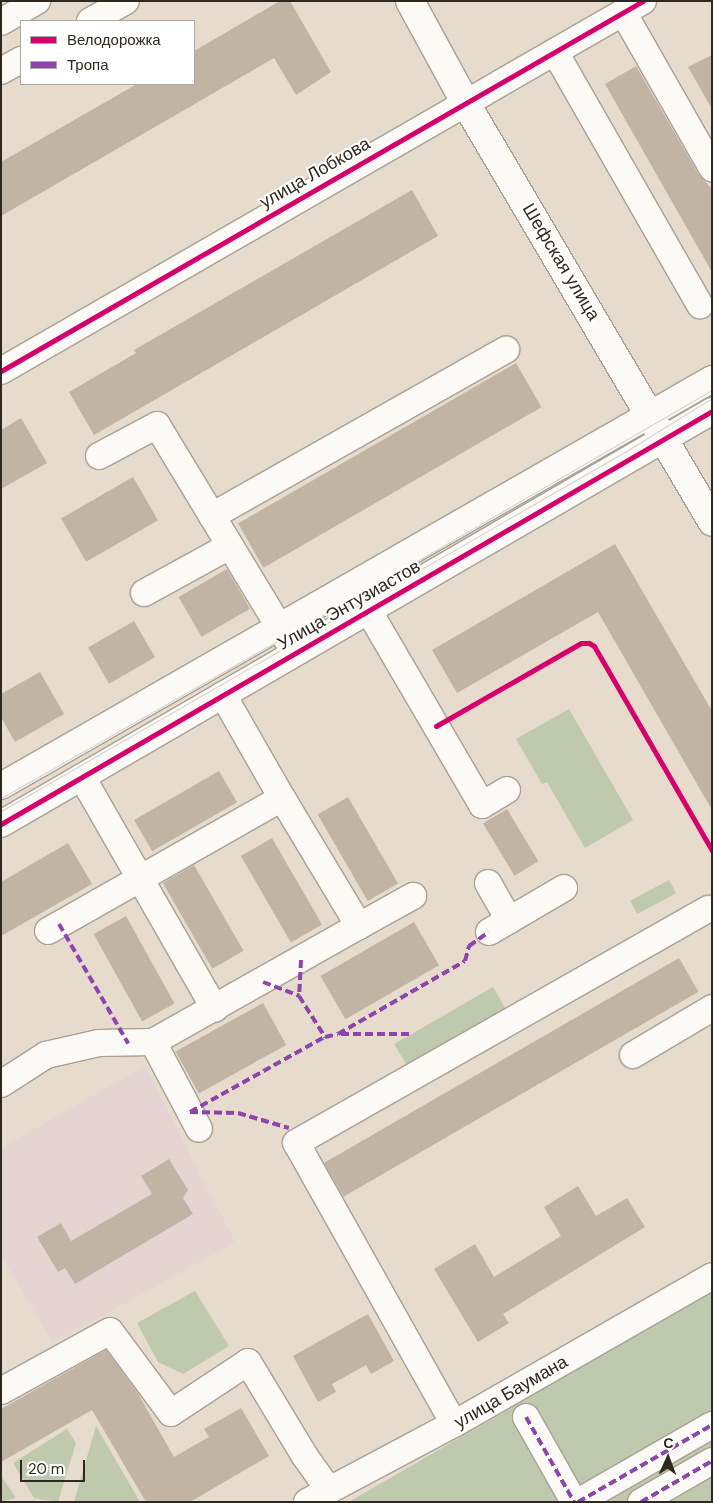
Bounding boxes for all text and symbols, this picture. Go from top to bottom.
legend [20,20,195,85]
text: Велодорожка [67,30,161,50]
text: Тропа [67,55,108,75]
street label: улица Лобкова [256,133,374,213]
street label: Шефская улица [518,200,604,324]
street label: Улица Энтузиастов [274,555,424,655]
street label: улица Баумана [451,1351,571,1433]
north arrow [643,1433,693,1483]
text: С [663,1434,674,1452]
scale bar [22,1450,88,1482]
text: 20 m [28,1459,64,1479]

